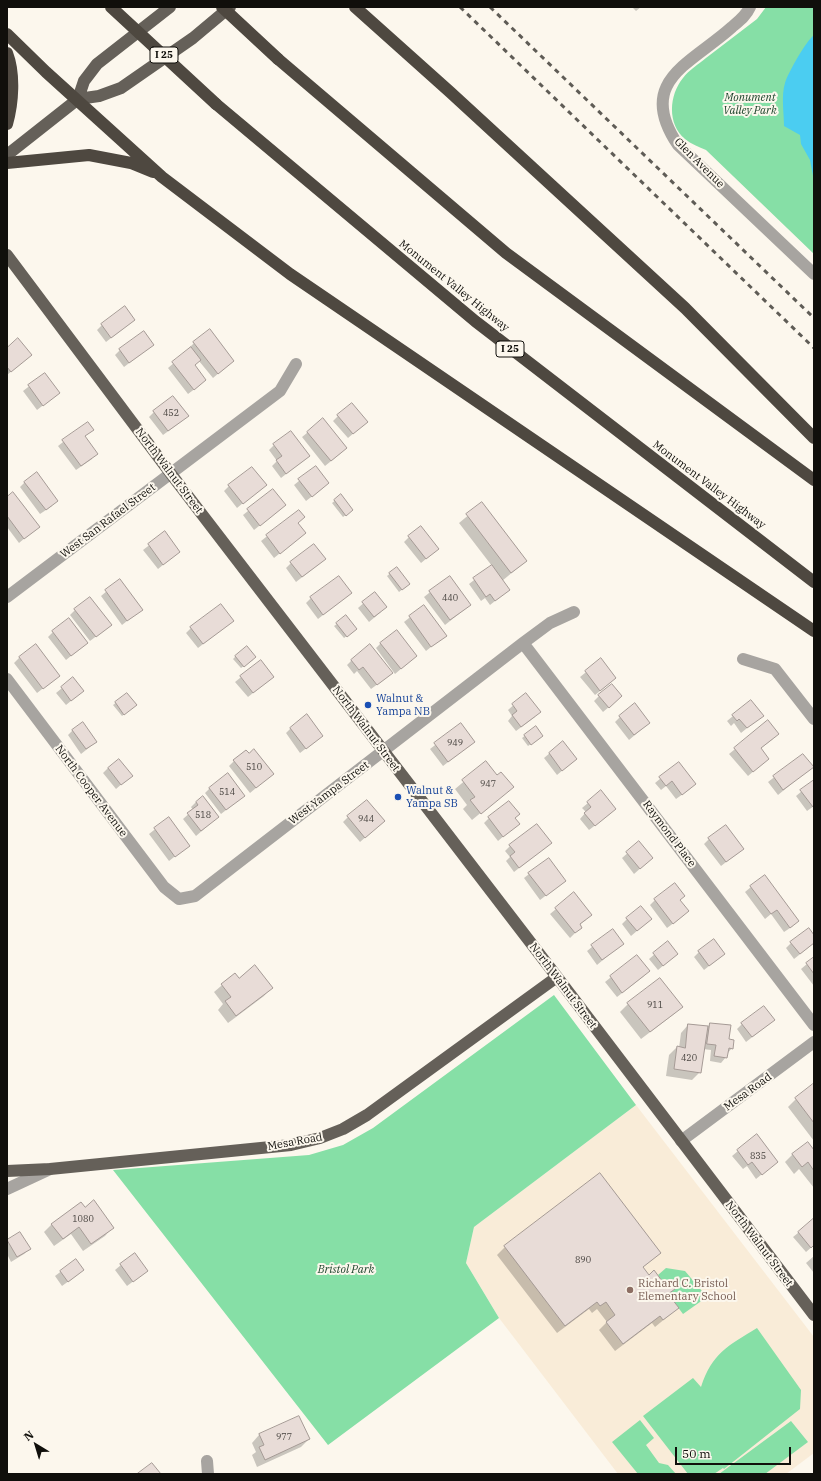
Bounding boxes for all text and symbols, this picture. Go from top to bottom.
road number: I 25 [150,47,178,63]
park label: Monument Valley Park [723,91,777,117]
street label: Glen Avenue [671,135,727,191]
street label: Monument Valley Highway [396,237,512,335]
road number: I 25 [496,341,524,357]
house number: 452 [163,408,179,418]
street label: North Walnut Street [133,426,205,516]
street label: Monument Valley Highway [650,438,768,532]
street label: West San Rafael Street [58,481,158,561]
house number: 440 [442,593,458,603]
street label: North Walnut Street [330,684,402,774]
place label: Walnut & Yampa NB [376,692,430,718]
marker: Walnut & Yampa NB [363,700,373,710]
house number: 949 [447,738,463,748]
street label: North Cooper Avenue [52,743,130,839]
street label: West Yampa Street [286,759,372,827]
house number: 510 [246,762,262,772]
house number: 947 [480,779,496,789]
place label: Walnut & Yampa SB [406,784,458,810]
house number: 514 [219,787,235,797]
marker: Walnut & Yampa SB [393,792,403,802]
street label: Raymond Place [640,798,698,870]
house number: 518 [195,810,211,820]
house number: 944 [358,814,374,824]
street label: North Walnut Street [527,941,599,1031]
house number: 911 [647,1000,663,1010]
house number: 420 [681,1053,697,1063]
street label: Mesa Road [722,1070,774,1114]
street label: Mesa Road [266,1131,324,1153]
house number: 835 [750,1151,766,1161]
street label: North Walnut Street [723,1199,795,1289]
house number: 1080 [72,1214,94,1224]
house number: 890 [575,1255,591,1265]
park label: Bristol Park [318,1263,374,1277]
place label: Richard C. Bristol Elementary School [638,1277,736,1303]
marker: Richard C. Bristol Elementary School [625,1285,635,1295]
north arrow [16,1425,56,1465]
text: N [21,1427,36,1444]
house number: 977 [276,1432,292,1442]
scale bar [677,1439,793,1465]
text: 50 m [682,1446,711,1461]

